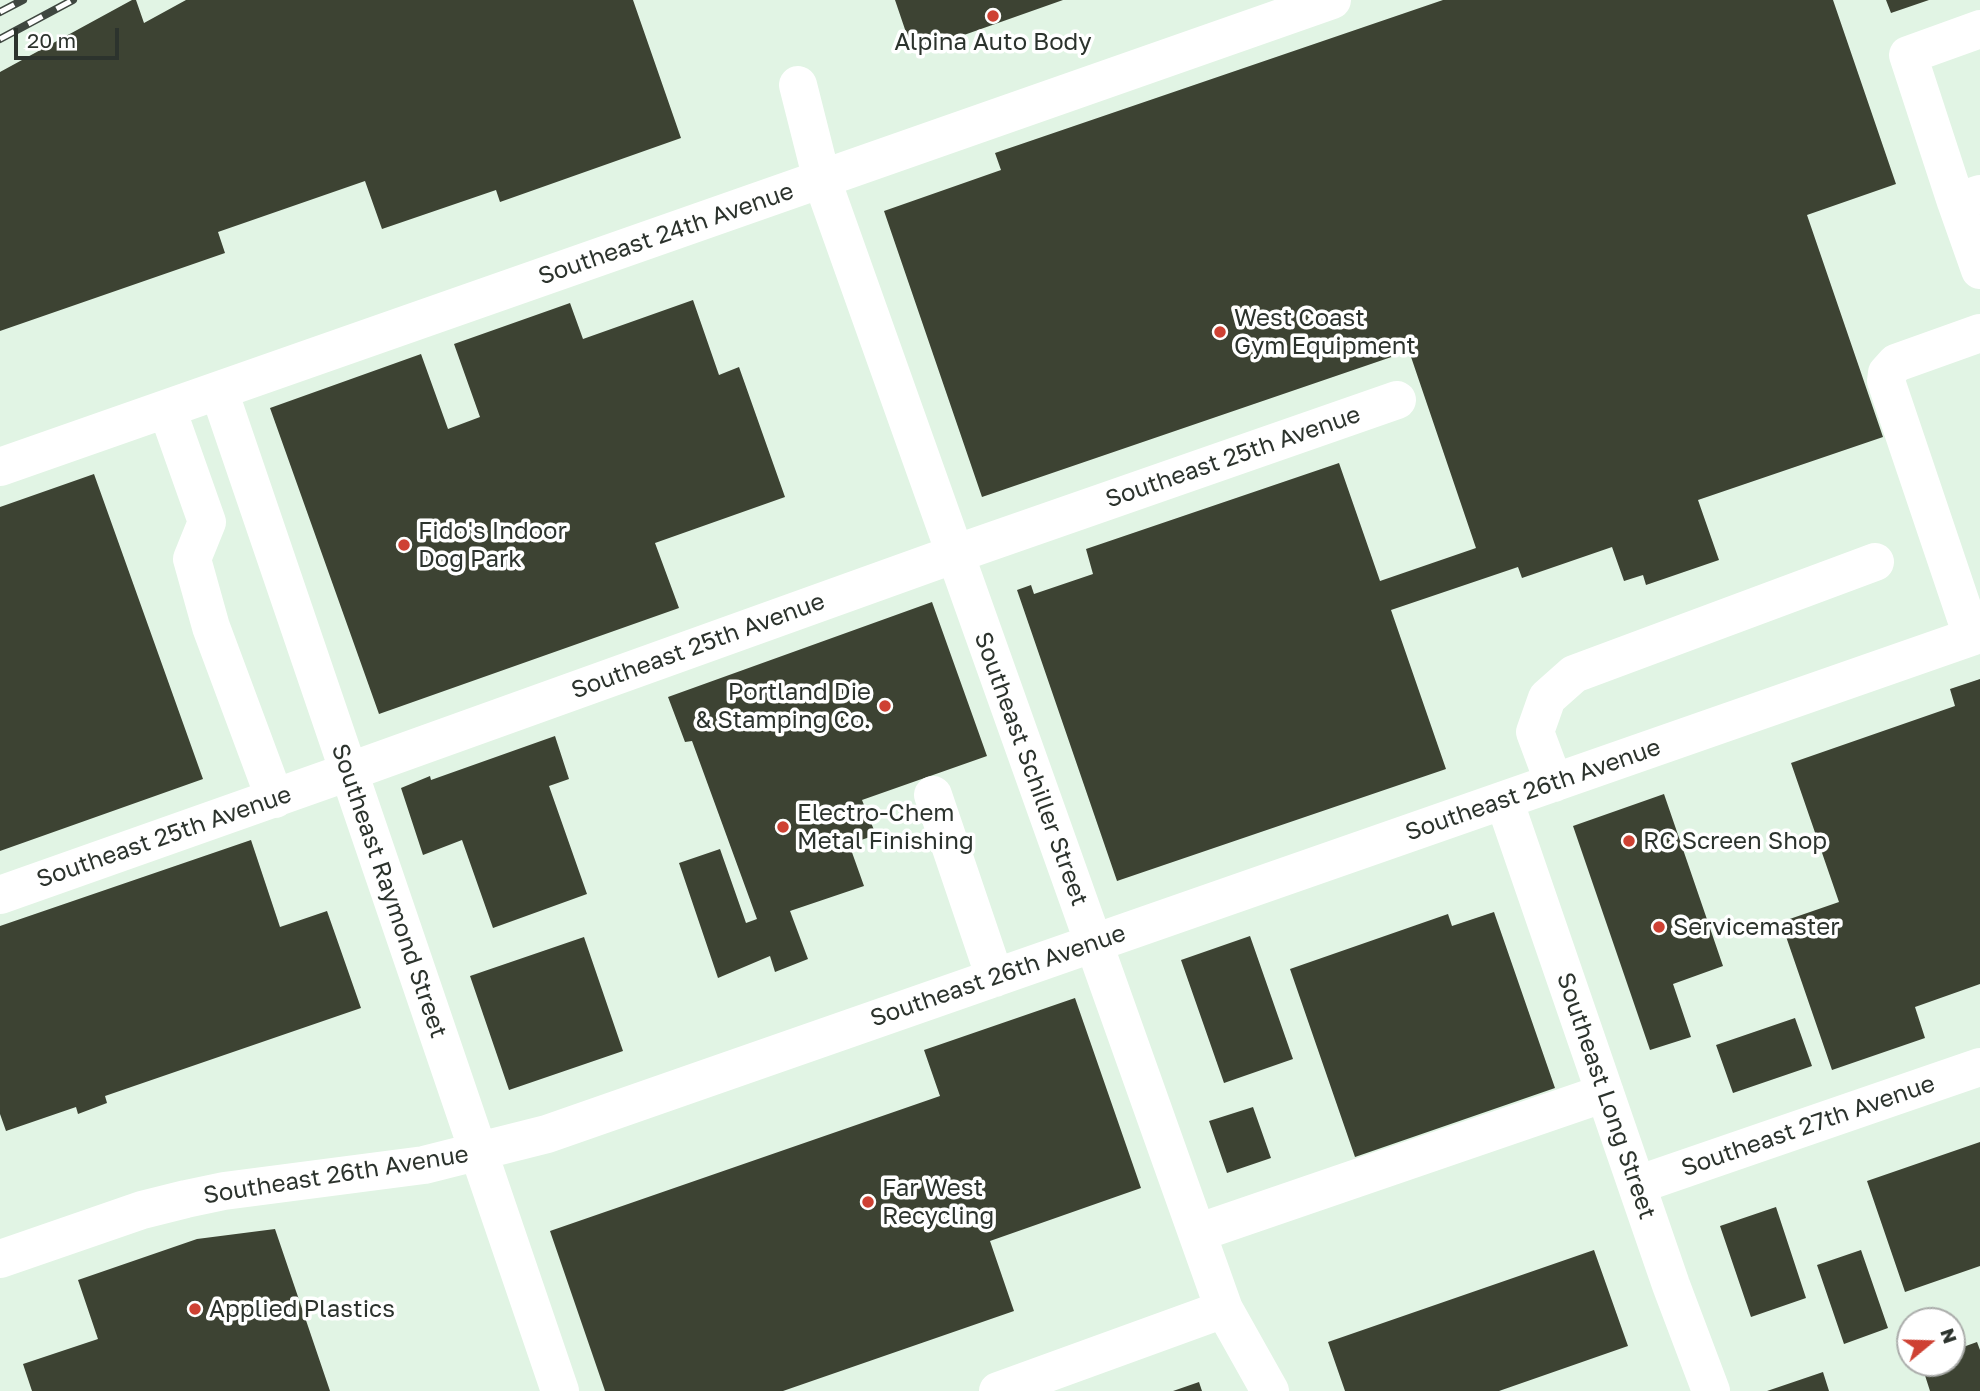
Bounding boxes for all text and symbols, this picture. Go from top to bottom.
marker: Alpina Auto Body [985,8,1001,24]
scale bar [18,14,122,58]
text: 20 m [27,27,76,53]
place label: Alpina Auto Body [894,28,1092,56]
street label: Southeast 24th Avenue [535,177,797,291]
place label: West Coast Gym Equipment [1234,304,1416,360]
marker: West Coast Gym Equipment [1212,324,1228,340]
street label: Southeast 25th Avenue [1102,400,1364,514]
place label: Fido's Indoor Dog Park [418,517,567,573]
marker: Fido's Indoor Dog Park [396,537,412,553]
street label: Southeast 25th Avenue [567,587,829,705]
street label: Southeast Schiller Street [968,628,1094,910]
place label: Portland Die & Stamping Co. [695,678,871,734]
marker: Portland Die & Stamping Co. [877,698,893,714]
street label: Southeast 26th Avenue [1402,733,1664,847]
street label: Southeast Raymond Street [325,740,453,1042]
street label: Southeast 25th Avenue [33,780,295,894]
place label: Electro-Chem Metal Finishing [797,799,974,855]
marker: Electro-Chem Metal Finishing [775,819,791,835]
place label: RC Screen Shop [1643,827,1827,855]
marker: RC Screen Shop [1621,833,1637,849]
place label: Servicemaster [1673,913,1840,941]
street label: Southeast 26th Avenue [867,919,1129,1033]
marker: Servicemaster [1651,919,1667,935]
street label: Southeast Long Street [1550,969,1662,1223]
street label: Southeast 27th Avenue [1677,1069,1939,1183]
street label: Southeast 26th Avenue [201,1140,471,1210]
place label: Far West Recycling [882,1174,994,1230]
marker: Far West Recycling [860,1194,876,1210]
place label: Applied Plastics [209,1295,395,1323]
marker: Applied Plastics [187,1301,203,1317]
north arrow [1896,1307,1966,1377]
text: N [1936,1325,1963,1346]

